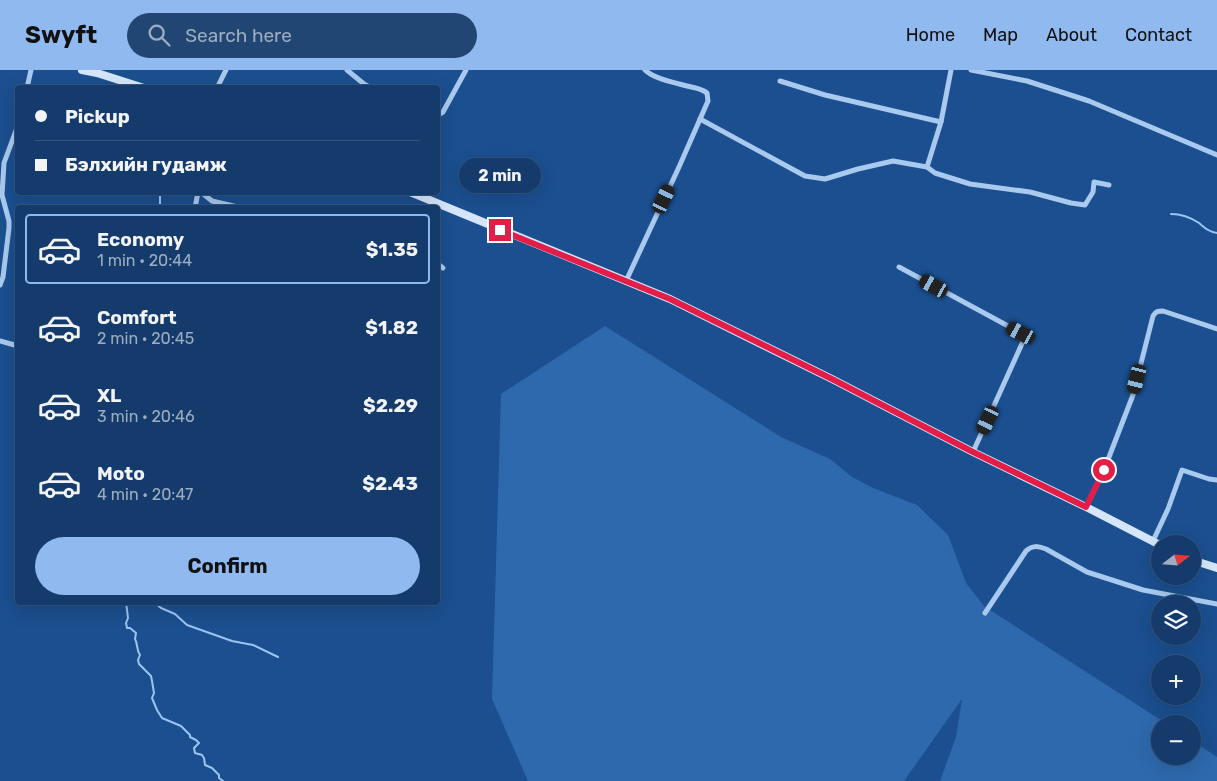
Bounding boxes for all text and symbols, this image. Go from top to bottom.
search box [127,13,477,58]
text: Swyft [25,21,97,49]
icon: search [145,21,173,49]
text: Search here [185,24,292,47]
text: Home [906,24,955,46]
text: Map [983,24,1018,46]
text: About [1046,24,1097,46]
text: Contact [1125,24,1192,46]
text: Pickup [65,105,130,128]
text: Бэлхийн гудамж [65,153,227,176]
callout: 2 min [459,158,541,192]
text: 2 min [478,166,522,185]
car [650,182,677,216]
route end [489,219,511,241]
icon: car [37,227,82,272]
text: Economy [97,228,184,251]
text: $1.35 [366,238,418,261]
text: 1 min · 20:44 [97,251,192,270]
car [917,272,950,300]
icon: car [37,305,82,350]
text: Comfort [97,306,177,329]
text: $1.82 [365,316,418,339]
car [1004,319,1037,347]
text: 2 min · 20:45 [97,329,194,348]
car [1126,363,1147,395]
icon: car [37,383,82,428]
text: XL [97,384,121,407]
text: $2.29 [363,394,418,417]
car [974,403,1001,437]
text: 3 min · 20:46 [97,407,195,426]
route start [1093,459,1115,481]
icon: car [37,461,82,506]
text: Moto [97,462,145,485]
text: $2.43 [362,472,418,495]
text: 4 min · 20:47 [97,485,193,504]
north arrow [1151,535,1201,585]
map controls [1151,535,1201,765]
button: Confirm [35,537,420,595]
button: layers [1151,595,1201,645]
button: + [1151,655,1201,705]
button: − [1151,715,1201,765]

